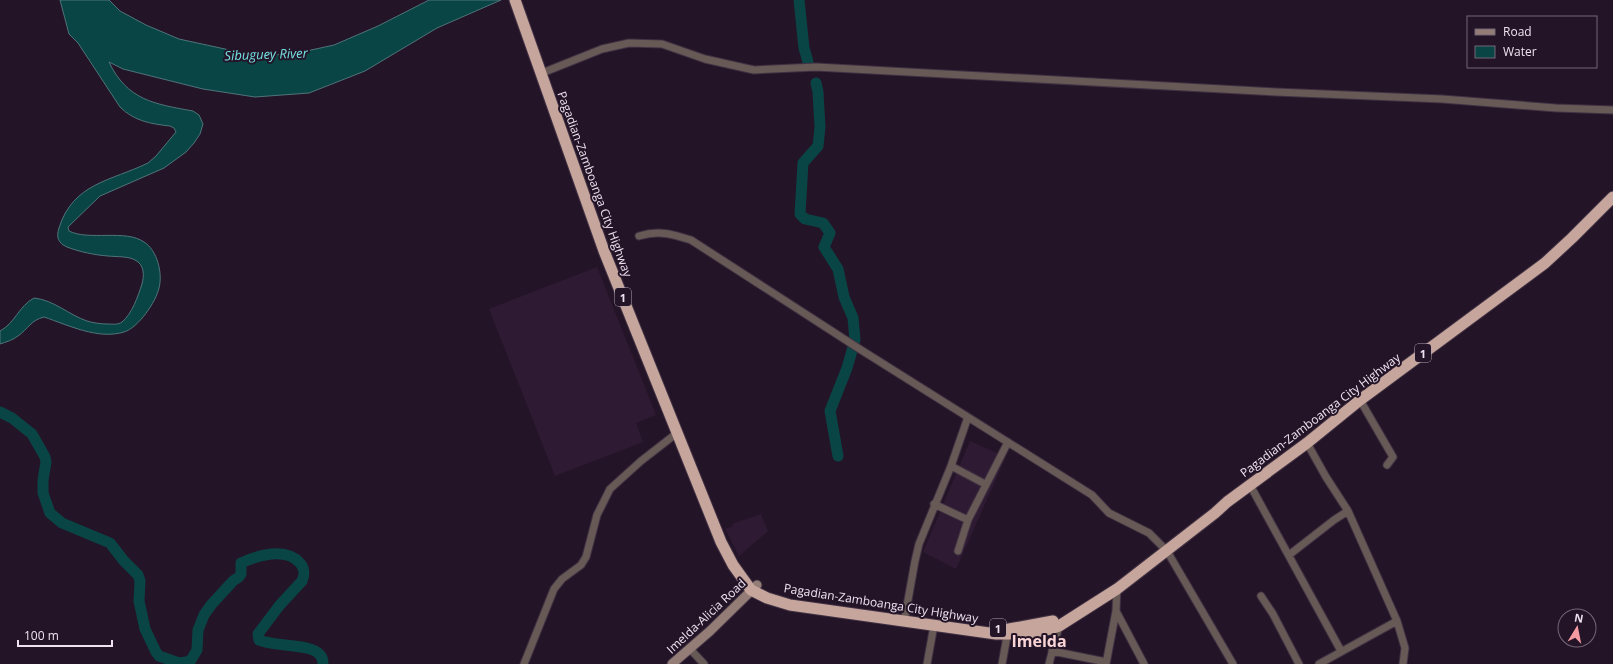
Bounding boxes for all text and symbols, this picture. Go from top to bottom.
legend [1467,16,1597,68]
text: Road [1503,23,1532,40]
text: Water [1503,43,1537,60]
water label: Sibuguey River [224,44,309,64]
street label: Pagadian-Zamboanga City Highway [553,89,637,280]
road number: 1 [615,288,631,306]
road number: 1 [1415,344,1431,362]
street label: Pagadian-Zamboanga City Highway [1236,348,1404,481]
street label: Imelda-Alicia Road [663,575,749,657]
street label: Pagadian-Zamboanga City Highway [783,579,980,627]
north arrow [1557,608,1597,648]
text: N [1573,609,1585,626]
road number: 1 [990,619,1006,637]
scale bar [18,622,112,648]
text: 100 m [24,627,59,644]
district label: Imelda [1011,630,1067,652]

